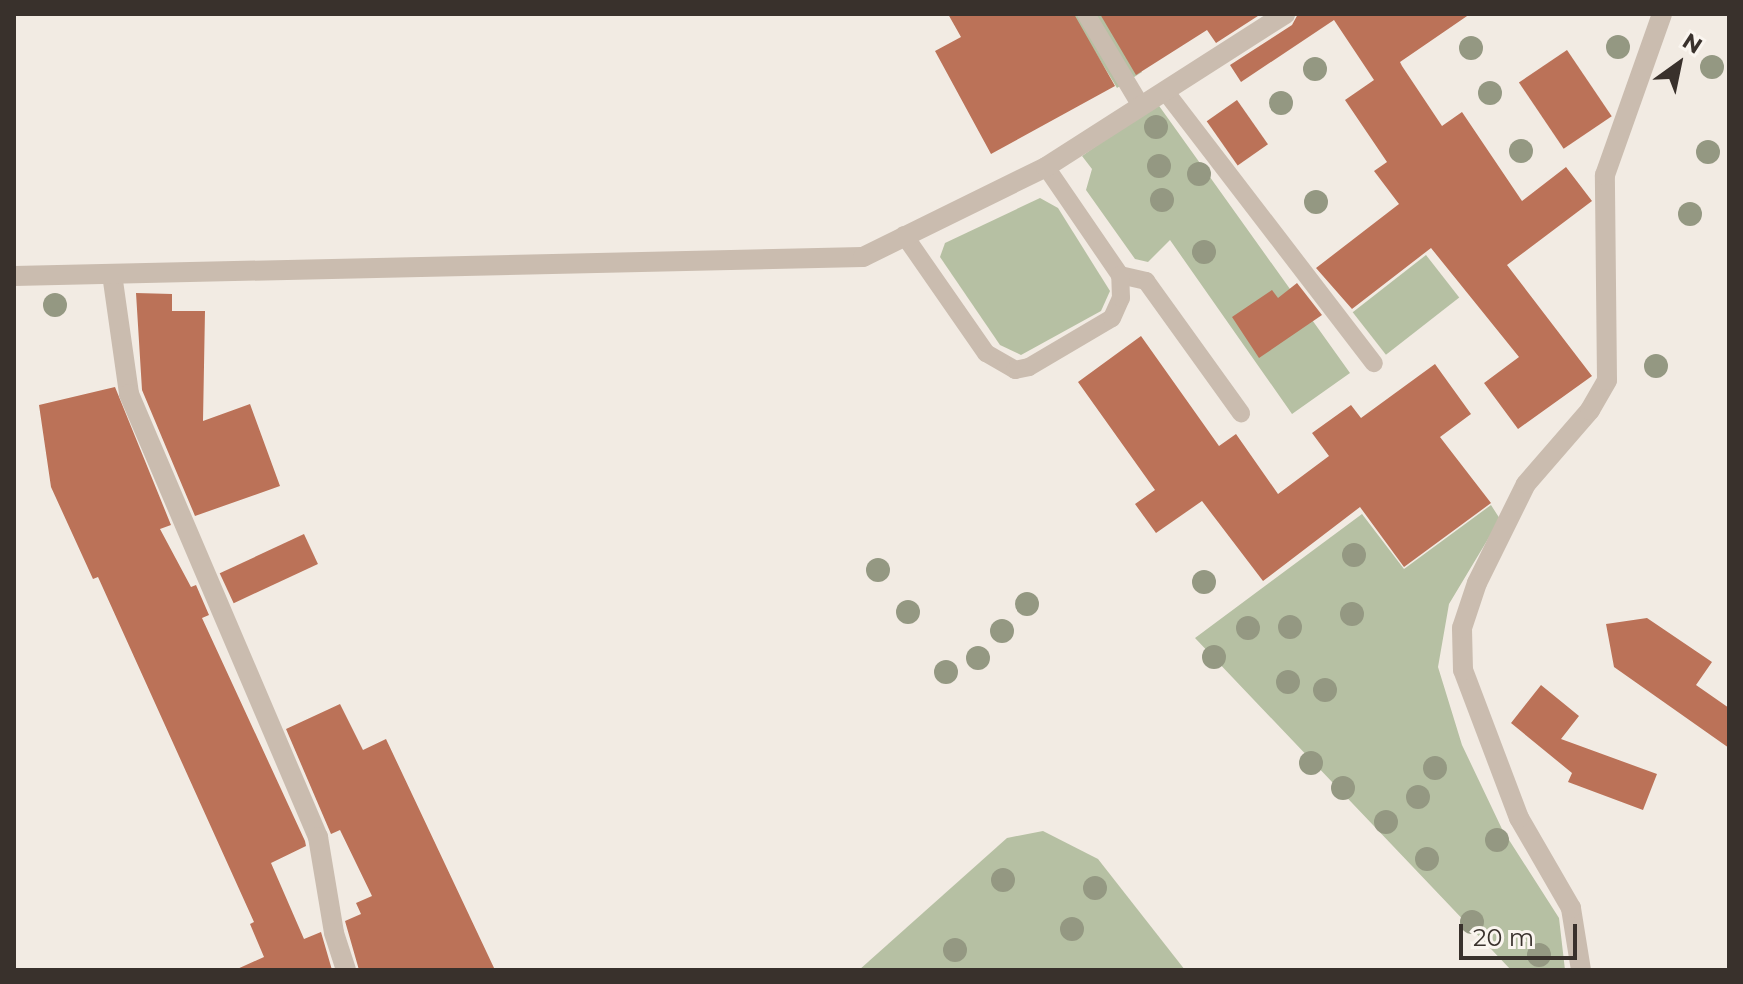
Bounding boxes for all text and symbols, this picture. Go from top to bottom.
north arrow [1639,24,1719,104]
text: N [1678,27,1707,60]
scale bar [1463,908,1581,958]
text: 20 m [1473,923,1534,952]

